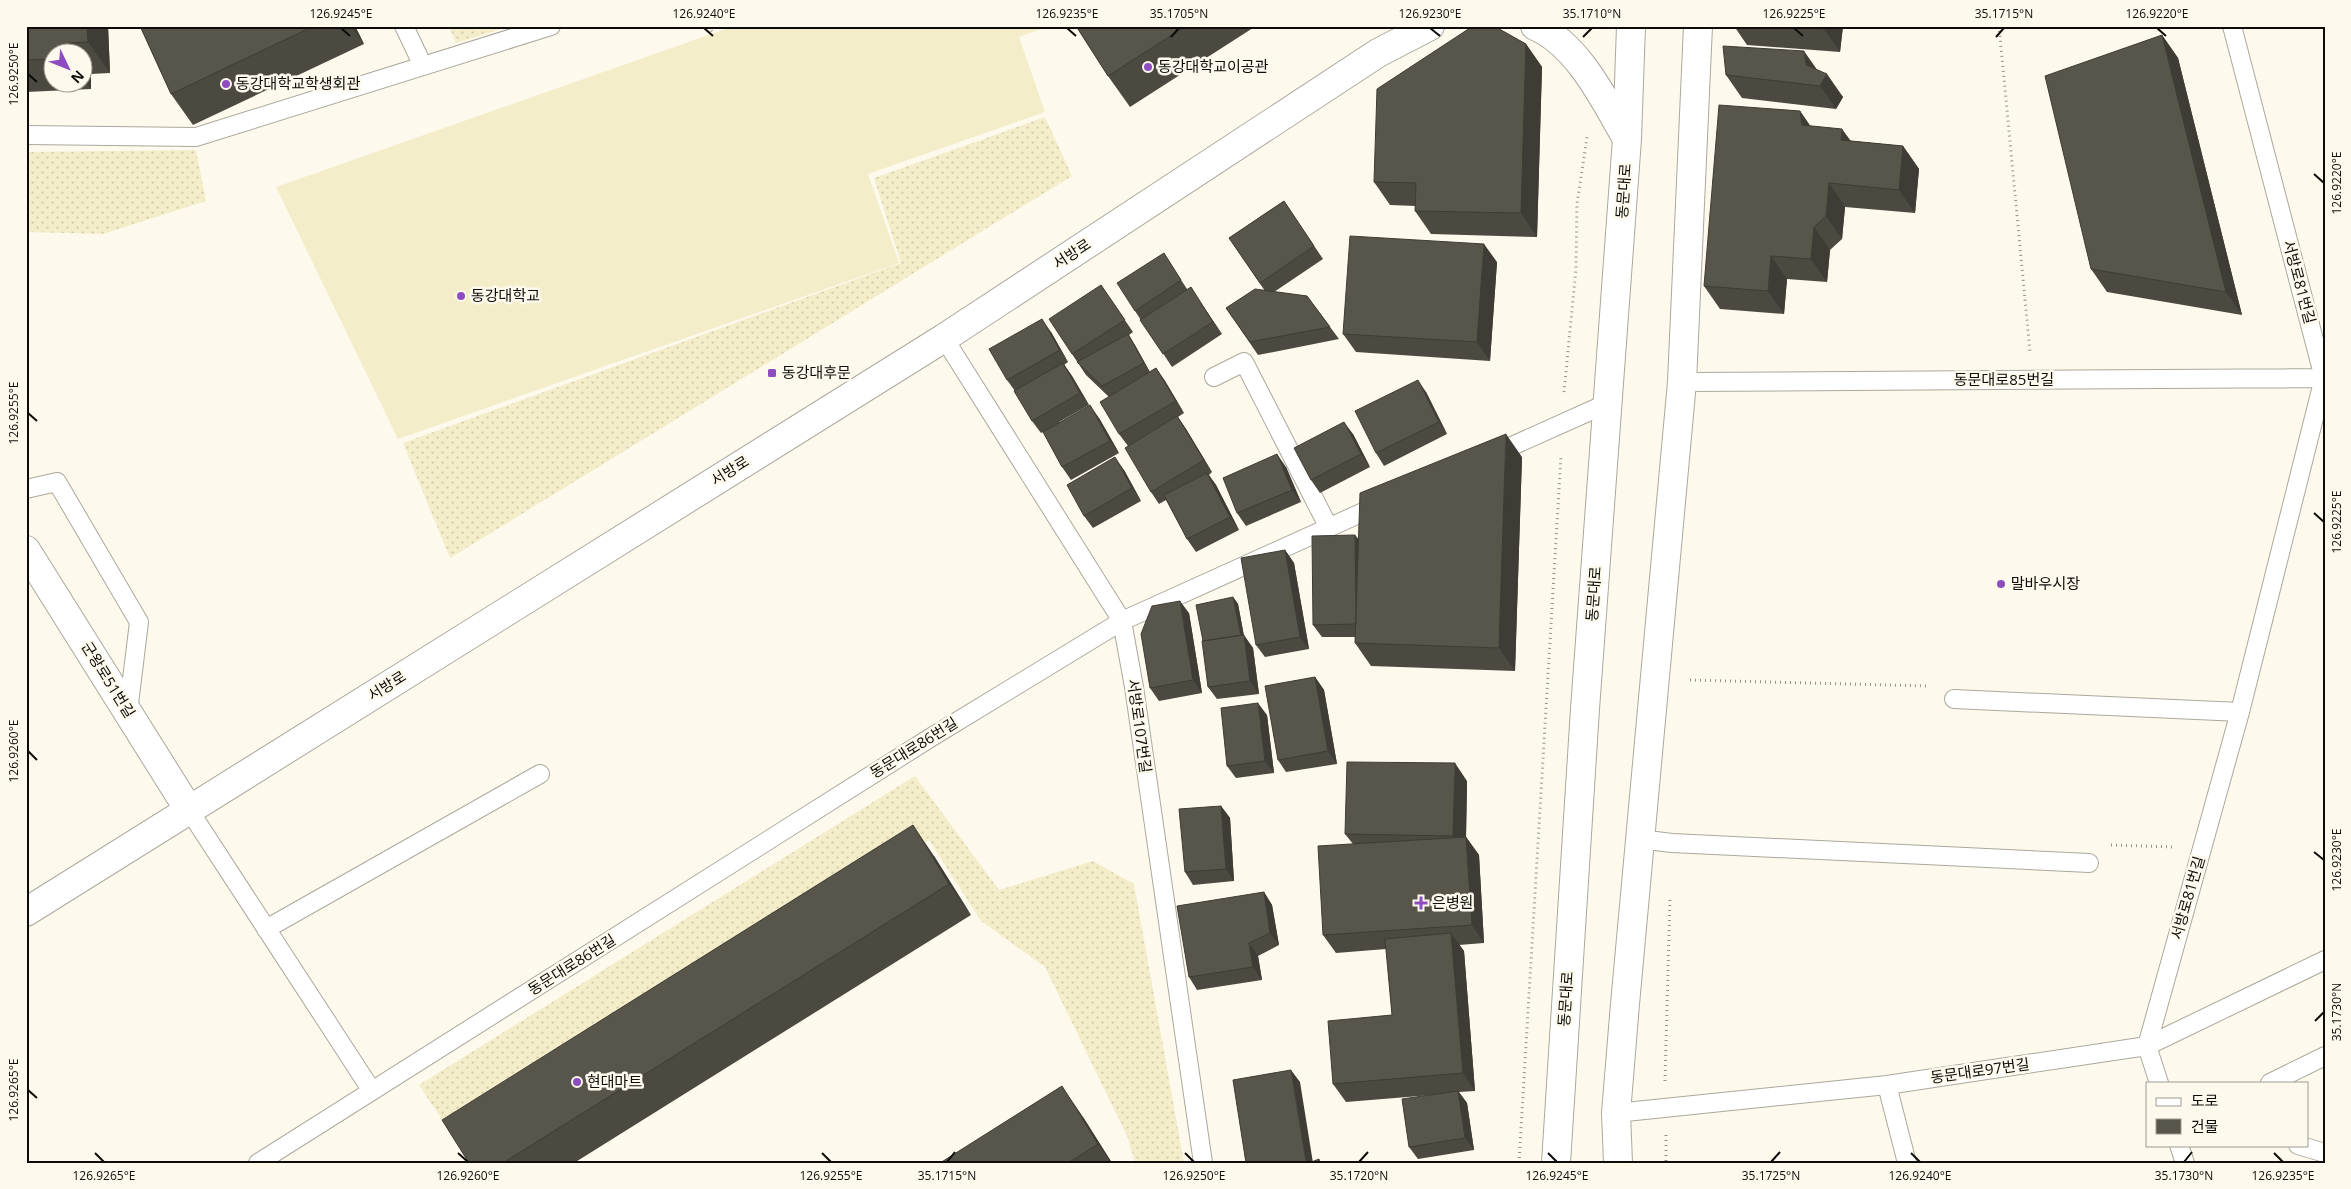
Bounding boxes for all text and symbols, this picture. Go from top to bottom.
text: 126.9245°E [310,5,373,22]
text: 126.9240°E [673,5,736,22]
text: 126.9235°E [1036,5,1099,22]
text: 35.1705°N [1150,5,1208,22]
text: 126.9230°E [1399,5,1462,22]
text: 35.1710°N [1563,5,1621,22]
text: 126.9225°E [1763,5,1826,22]
text: 35.1715°N [1975,5,2033,22]
text: 126.9220°E [2126,5,2189,22]
north arrow [42,42,92,92]
text: 126.9250°E [5,43,22,106]
place label: 동강대학교이공관 [1158,56,1269,76]
marker: 동강대학교이공관 [1142,61,1154,73]
text: N [67,67,89,88]
place label: 동강대학교학생회관 [236,73,360,93]
marker: 동강대학교학생회관 [220,78,232,90]
text: 126.9220°E [2328,152,2345,215]
street label: 동문대로 [1611,163,1635,219]
street label: 서방로 [1049,233,1094,273]
street label: 서방로81번길 [2279,238,2321,326]
place label: 동강대학교 [471,285,540,305]
marker: 동강대학교 [455,290,467,302]
place label: 동강대후문 [782,362,851,382]
marker: 동강대후문 [766,367,778,379]
street label: 동문대로85번길 [1954,369,2054,389]
text: 126.9255°E [5,382,22,445]
street label: 서방로 [707,451,752,490]
text: 126.9225°E [2328,491,2345,554]
street label: 동문대로 [1581,566,1605,622]
place label: 말바우시장 [2011,573,2080,593]
marker: 말바우시장 [1995,578,2007,590]
street label: 군왕로51번길 [78,638,140,721]
street label: 서방로 [364,666,409,705]
street label: 서방로107번길 [1123,678,1156,774]
street label: 동문대로86번길 [866,712,961,782]
text: 126.9260°E [5,720,22,783]
text: 126.9230°E [2328,829,2345,892]
street label: 서방로81번길 [2166,854,2209,942]
place label: 은병원 [1432,892,1473,912]
marker: 은병원 [1414,896,1428,910]
street label: 동문대로86번길 [524,929,619,999]
street label: 동문대로 [1553,971,1577,1027]
text: 35.1730°N [2328,983,2345,1041]
street label: 동문대로97번길 [1929,1053,2031,1087]
text: 126.9265°E [5,1059,22,1122]
place label: 현대마트 [587,1071,642,1091]
marker: 현대마트 [571,1076,583,1088]
legend [2146,1082,2308,1146]
text: 도로 [2191,1090,2219,1110]
text: 건물 [2191,1116,2219,1136]
text: 126.9265°E [73,1167,136,1184]
text: 126.9260°E [437,1167,500,1184]
text: 126.9255°E [800,1167,863,1184]
text: 35.1715°N [918,1167,976,1184]
text: 126.9250°E [1163,1167,1226,1184]
text: 35.1720°N [1330,1167,1388,1184]
text: 126.9245°E [1526,1167,1589,1184]
text: 35.1725°N [1742,1167,1800,1184]
text: 126.9240°E [1889,1167,1952,1184]
text: 35.1730°N [2155,1167,2213,1184]
text: 126.9235°E [2252,1167,2315,1184]

